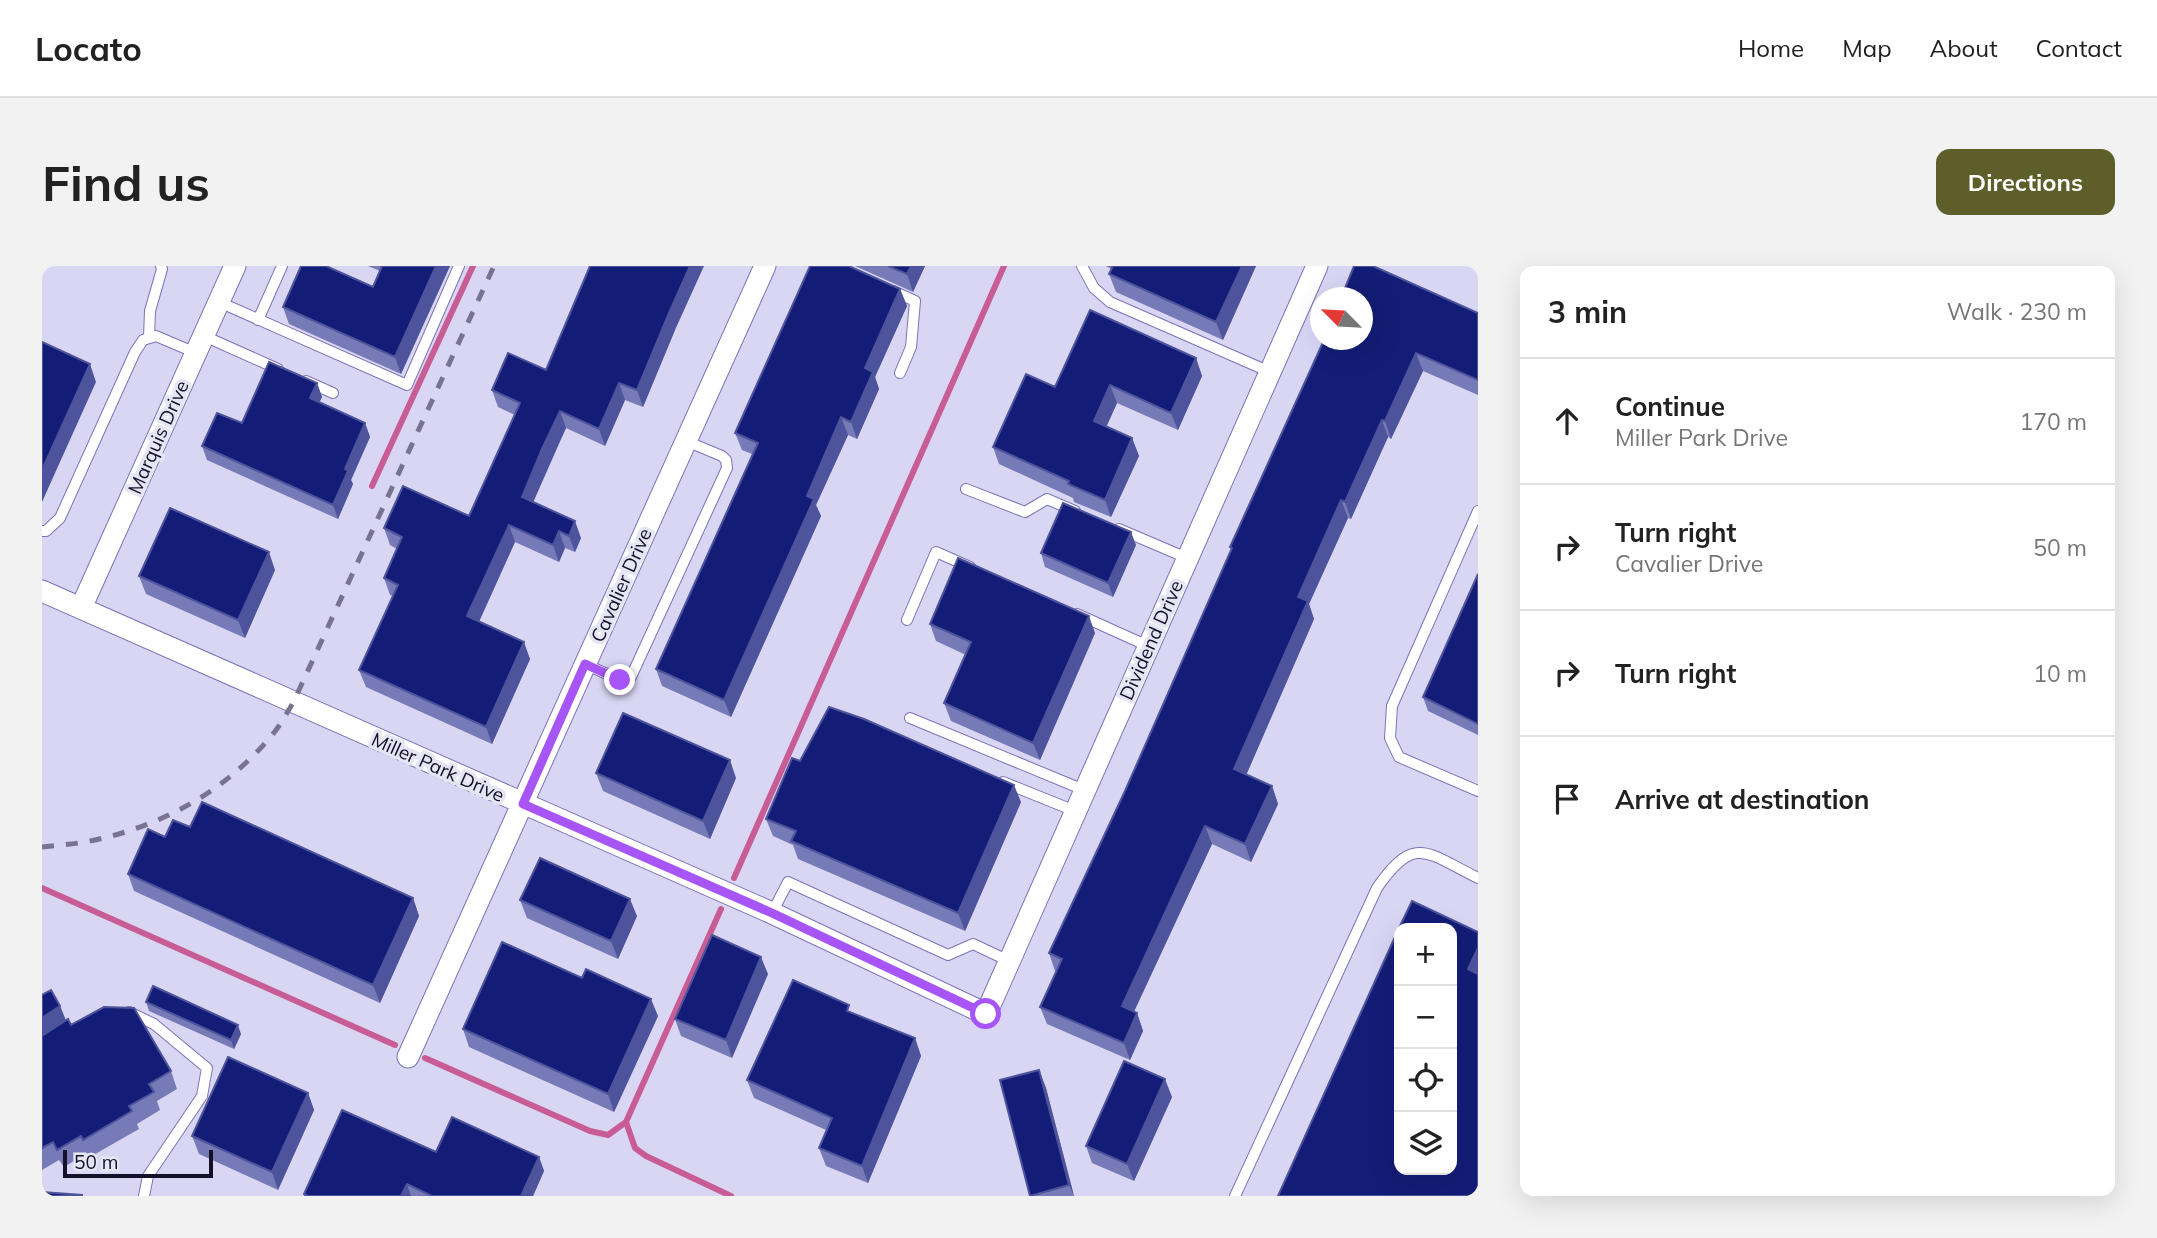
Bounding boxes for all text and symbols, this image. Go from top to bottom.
text: Locato [35,28,142,69]
text: Home [1738,33,1804,63]
text: Map [1842,33,1892,63]
text: About [1930,33,1998,63]
text: Contact [2036,33,2122,63]
button: Directions [1936,149,2115,215]
text: Find us [42,152,210,213]
north arrow [1310,287,1373,350]
text: 3 min [1548,293,1627,331]
text: Walk · 230 m [1947,297,2087,326]
street label: Marquis Drive [122,377,194,497]
text: Continue [1615,390,1725,423]
icon: ahead [1548,402,1586,440]
text: 170 m [2019,407,2087,436]
text: Miller Park Drive [1615,423,1788,452]
text: Turn right [1615,516,1736,549]
street label: Cavalier Drive [585,524,657,646]
icon: right [1548,528,1586,566]
text: 50 m [2033,533,2087,562]
text: Cavalier Drive [1615,549,1763,578]
street label: Dividend Drive [1114,576,1188,704]
icon: right [1548,654,1586,692]
text: Turn right [1615,657,1736,690]
text: 10 m [2033,659,2087,688]
route end [604,664,635,695]
street label: Miller Park Drive [368,727,508,807]
icon: arrive [1548,780,1586,818]
text: Arrive at destination [1615,783,1870,816]
map controls [1394,923,1457,1175]
button: + [1394,923,1457,986]
button: − [1394,986,1457,1049]
route start [970,998,1001,1029]
button: locate [1394,1049,1457,1112]
button: layers [1394,1112,1457,1175]
scale bar [63,1147,214,1179]
text: 50 m [74,1150,118,1174]

